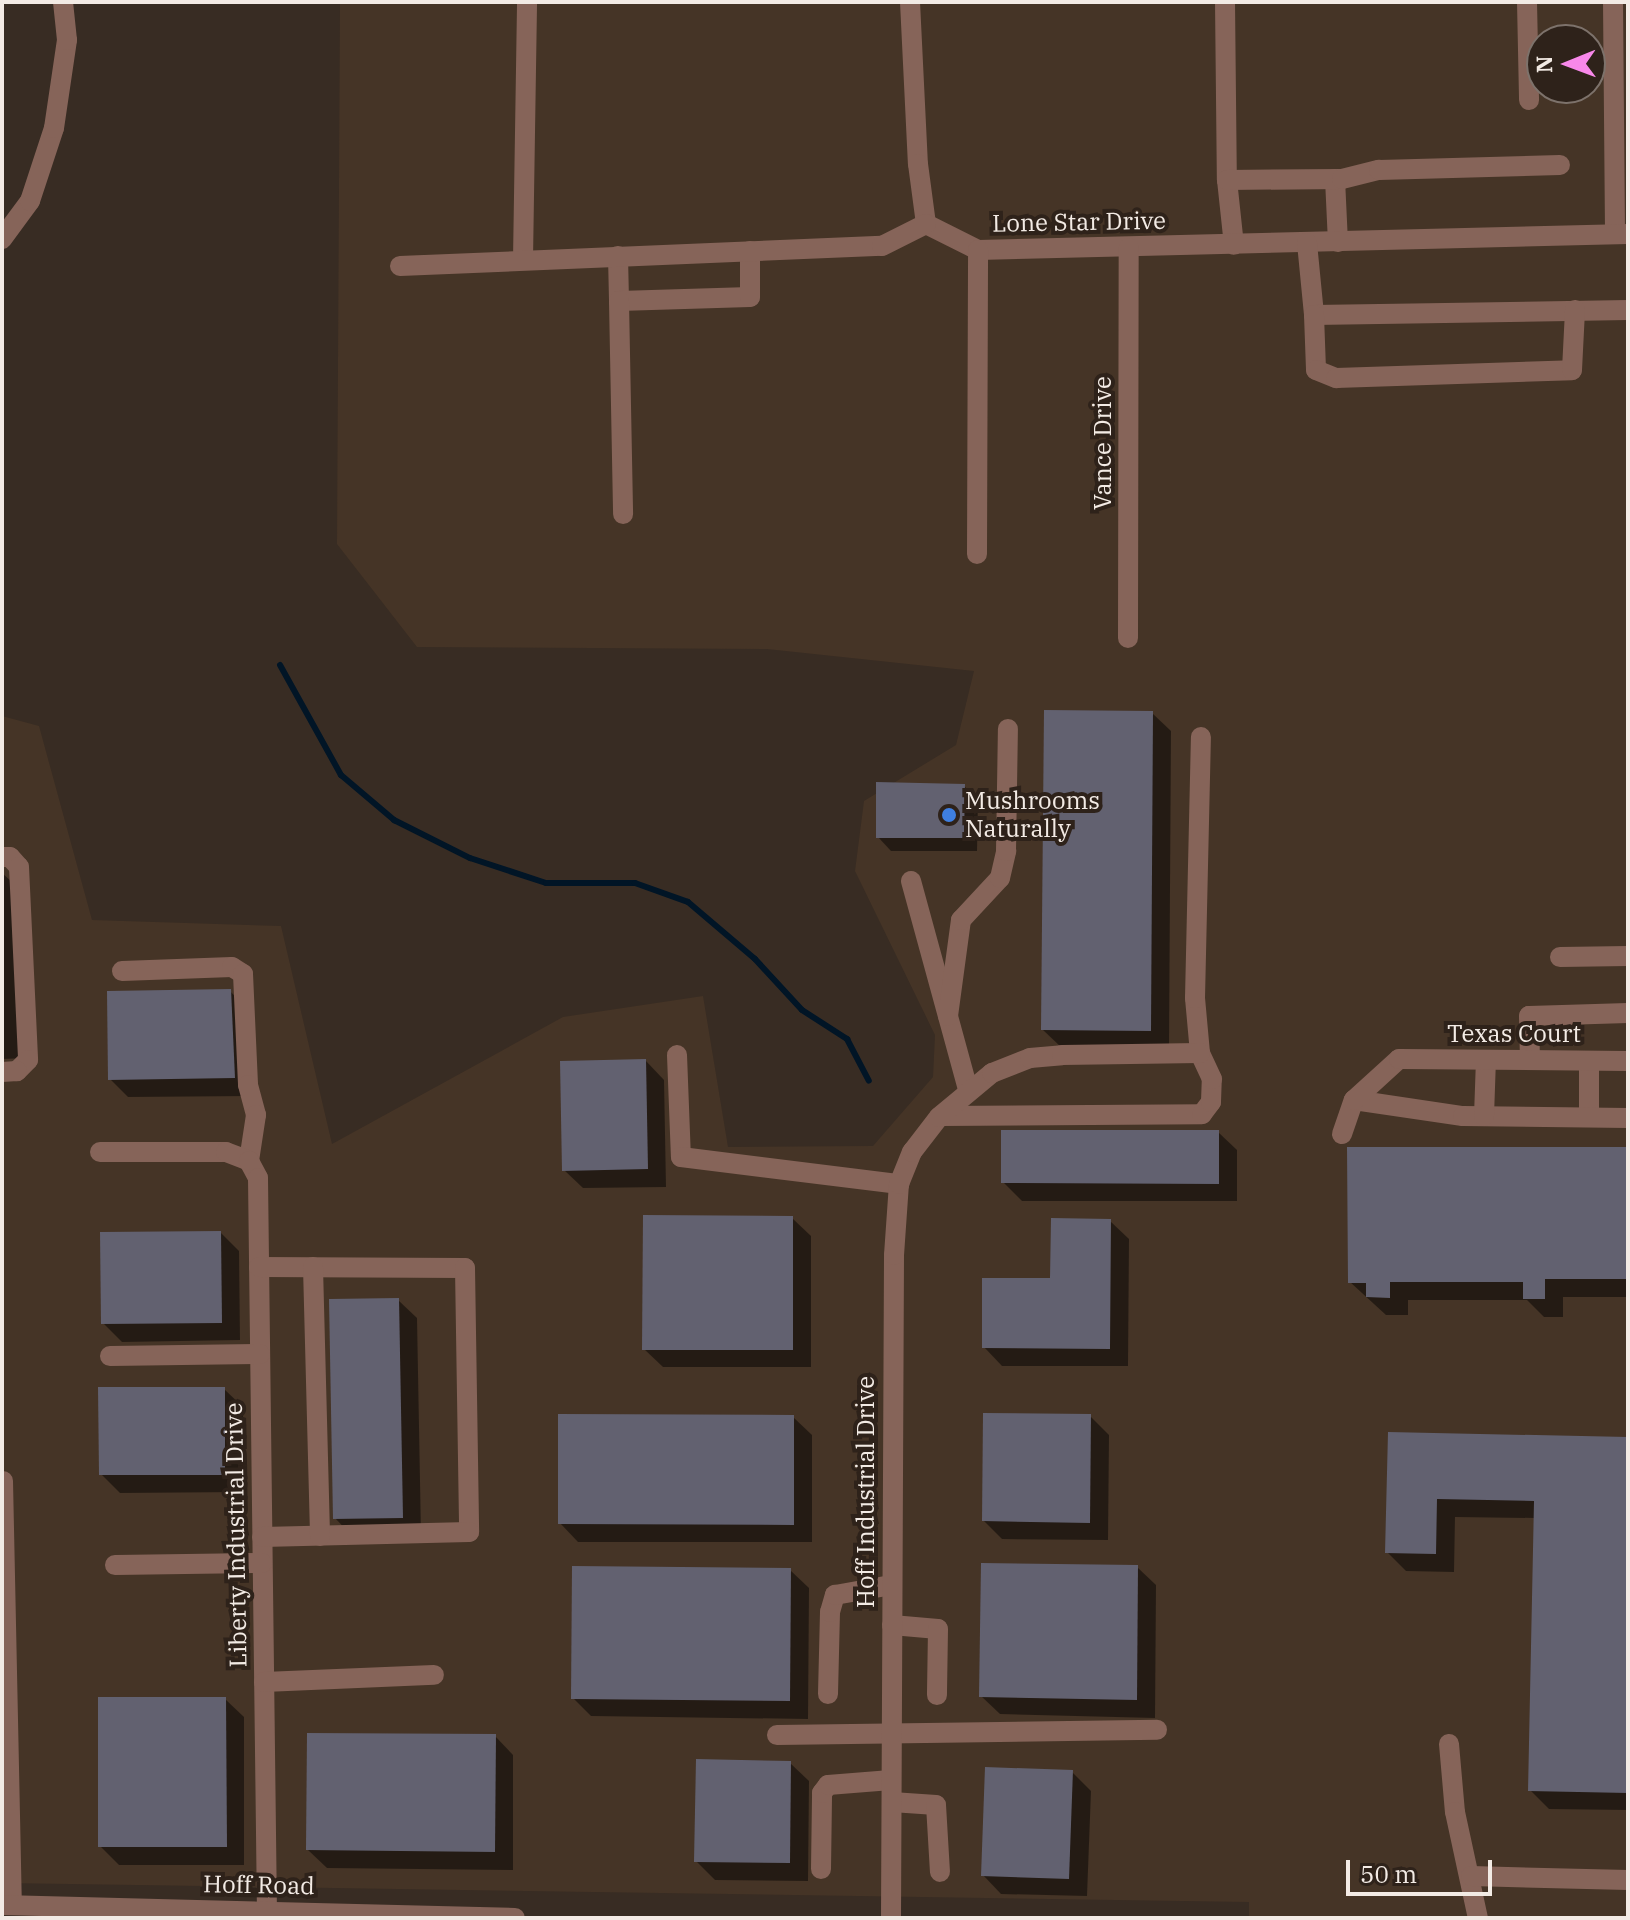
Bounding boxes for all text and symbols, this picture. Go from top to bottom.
north arrow [1526,24,1606,104]
text: N [1529,55,1558,73]
street label: Lone Star Drive [992,206,1166,238]
street label: Vance Drive [1089,376,1117,510]
place label: Mushrooms Naturally [965,787,1100,843]
marker: Mushrooms Naturally [940,806,958,824]
street label: Texas Court [1447,1020,1581,1048]
street label: Hoff Industrial Drive [852,1376,880,1608]
street label: Liberty Industrial Drive [219,1402,253,1668]
scale bar [1350,1844,1496,1894]
text: 50 m [1360,1858,1417,1890]
street label: Hoff Road [203,1870,315,1900]

